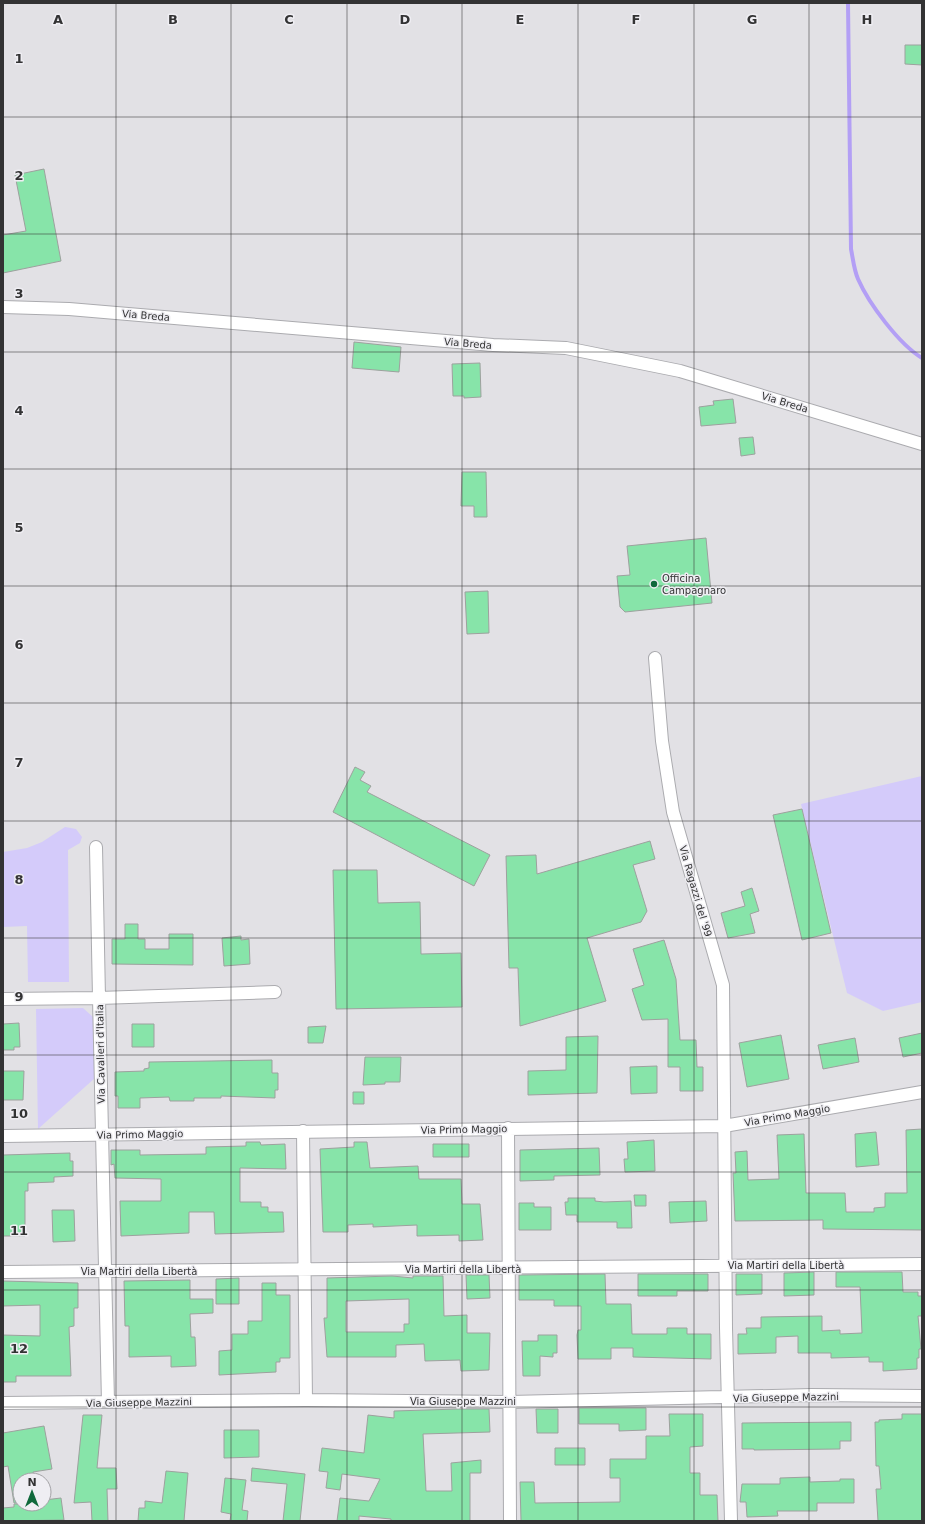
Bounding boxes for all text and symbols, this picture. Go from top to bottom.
text: A [53,12,63,27]
text: B [168,12,178,27]
text: C [284,12,294,27]
text: D [400,12,411,27]
text: E [516,12,524,27]
text: F [632,12,640,27]
text: G [747,12,757,27]
text: H [862,12,872,27]
text: 1 [14,51,24,66]
text: 2 [14,168,24,183]
text: 3 [14,286,24,301]
street label: Via Breda [122,308,170,323]
street label: Via Breda [444,336,492,351]
street label: Via Breda [760,390,809,415]
text: 4 [14,403,24,418]
text: 5 [14,520,24,535]
place label: Officina Campagnaro [662,573,726,596]
marker: Officina Campagnaro [649,579,659,589]
text: 6 [14,637,24,652]
text: 7 [14,755,24,770]
street label: Via Ragazzi del '99 [677,844,714,938]
text: 8 [14,872,24,887]
text: 9 [14,989,24,1004]
street label: Via Cavalieri d'Italia [94,1004,107,1104]
street label: Via Primo Maggio [743,1103,831,1128]
text: 10 [10,1106,28,1121]
street label: Via Primo Maggio [420,1123,508,1136]
street label: Via Primo Maggio [96,1128,184,1141]
text: 11 [10,1223,28,1238]
street label: Via Martiri della Libertà [728,1260,844,1271]
street label: Via Martiri della Libertà [405,1264,521,1275]
street label: Via Martiri della Libertà [81,1266,197,1277]
text: 12 [10,1341,28,1356]
street label: Via Giuseppe Mazzini [733,1391,839,1404]
street label: Via Giuseppe Mazzini [86,1396,192,1409]
street label: Via Giuseppe Mazzini [410,1396,516,1407]
north arrow [12,1472,52,1512]
text: N [27,1476,37,1489]

